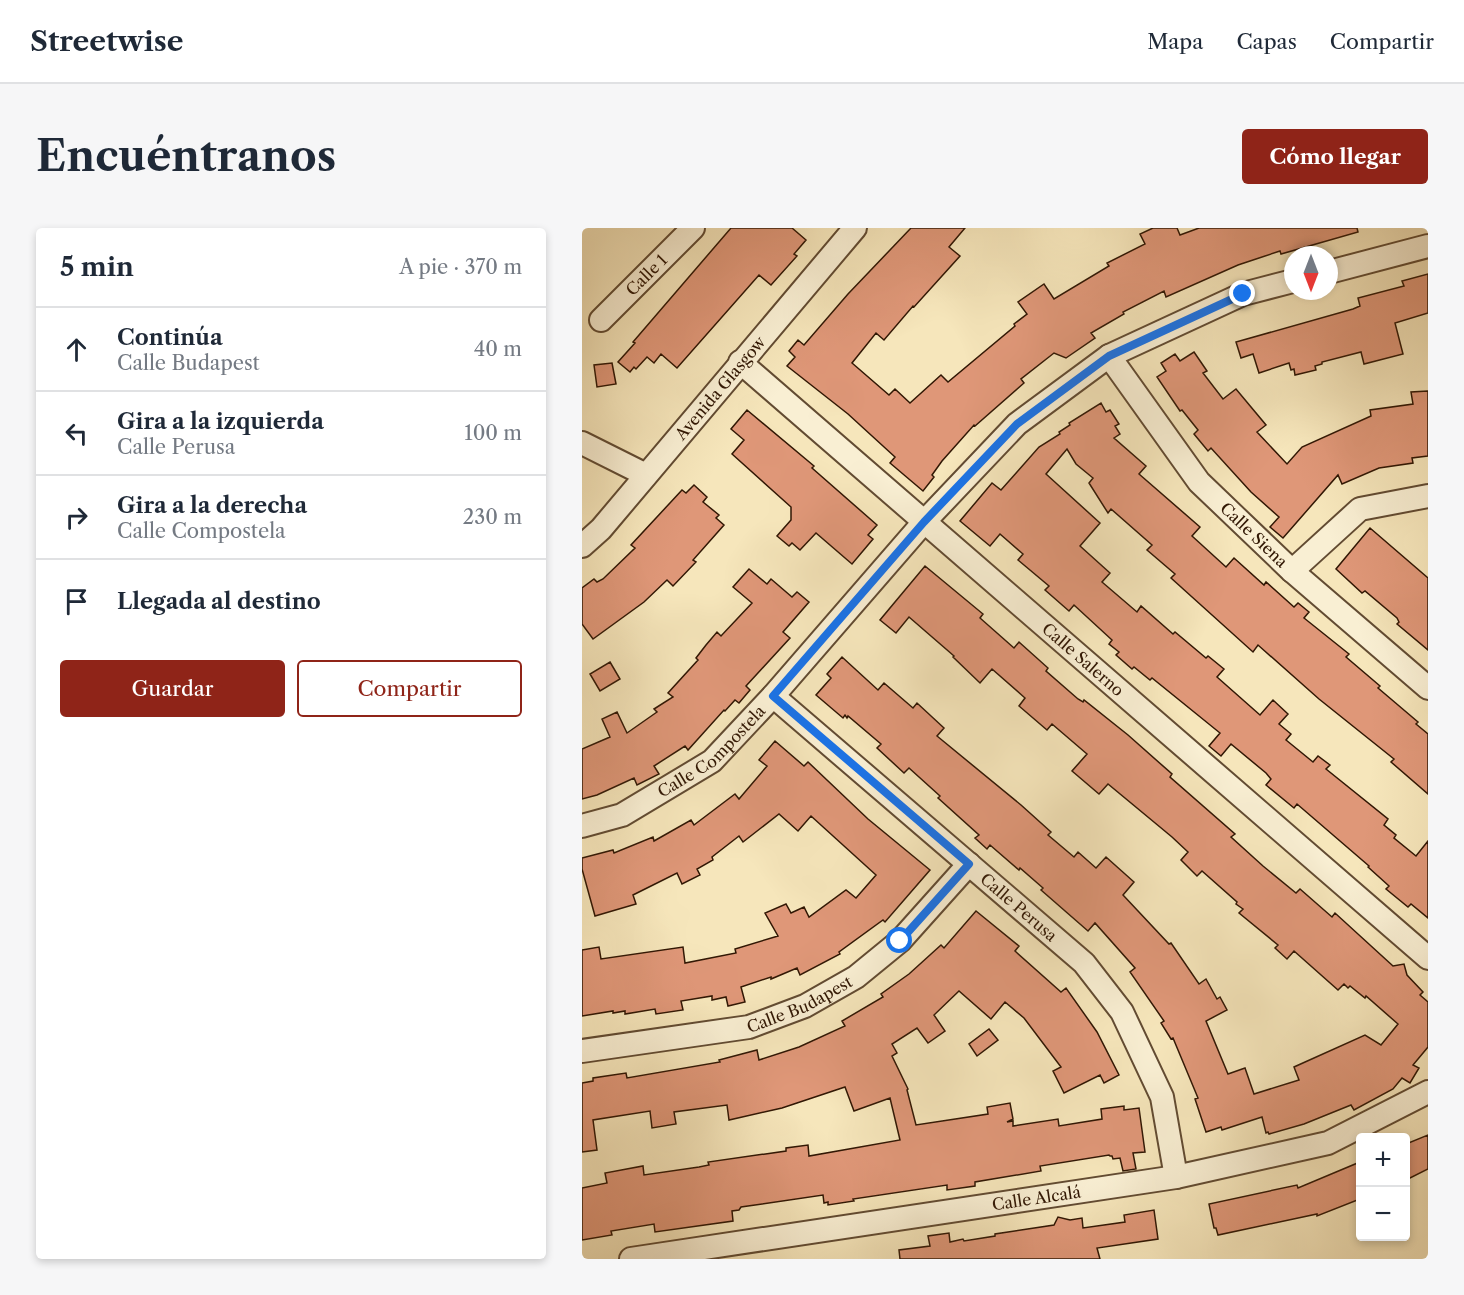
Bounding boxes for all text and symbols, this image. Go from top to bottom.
text: Streetwise [30,24,184,58]
text: Mapa [1147,29,1203,54]
text: Capas [1236,29,1297,54]
text: Compartir [1330,29,1434,54]
button: Cómo llegar [1242,129,1428,184]
text: Encuéntranos [36,130,336,182]
north arrow [1284,246,1338,300]
street label: Calle 1 [621,250,671,300]
text: 5 min [60,251,134,283]
text: A pie · 370 m [399,255,522,279]
route end [1229,280,1255,306]
text: Continúa [117,324,223,351]
street label: Avenida Glasgow [670,332,770,445]
icon: ahead [60,333,93,366]
text: 40 m [474,337,522,361]
text: Calle Budapest [117,351,260,375]
text: Gira a la izquierda [117,408,324,435]
icon: left [60,417,93,450]
text: 100 m [464,421,522,445]
text: Calle Perusa [117,435,235,459]
text: Gira a la derecha [117,492,307,519]
street label: Calle Siena [1216,498,1292,572]
icon: right [60,501,93,534]
text: 230 m [463,505,522,529]
text: Calle Compostela [117,519,286,543]
icon: arrive [60,585,93,618]
text: Llegada al destino [117,588,321,615]
street label: Calle Salerno [1038,618,1128,700]
button: Guardar [60,660,285,717]
button: Compartir [297,660,522,717]
street label: Calle Compostela [654,700,770,801]
street label: Calle Perusa [976,869,1062,946]
route start [886,927,912,953]
street label: Calle Budapest [744,971,856,1037]
map controls [1356,1133,1410,1241]
button: + [1356,1133,1410,1187]
street label: Calle Alcalá [991,1181,1083,1215]
button: − [1356,1187,1410,1241]

